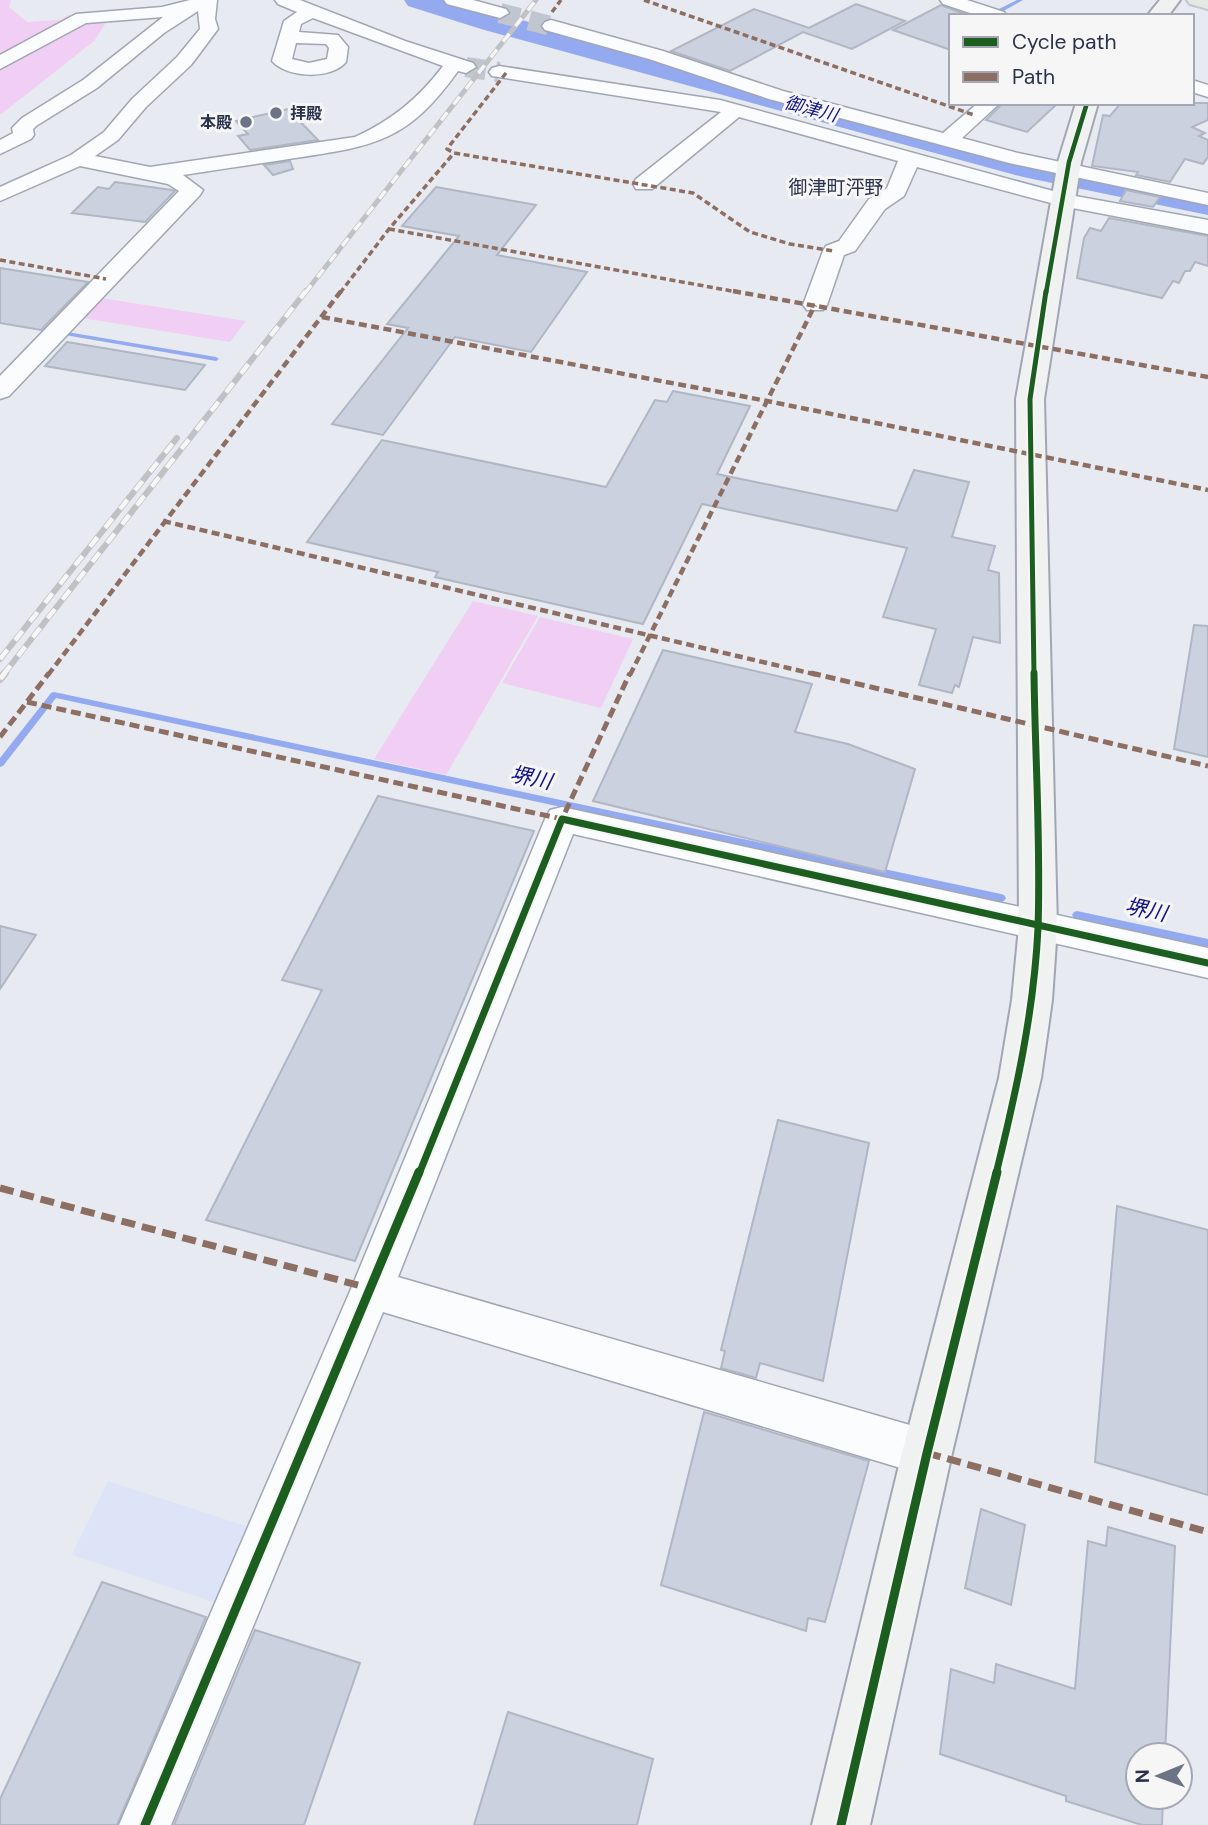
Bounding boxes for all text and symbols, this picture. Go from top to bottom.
legend [949,14,1194,105]
text: Cycle path [1012,28,1117,56]
text: Path [1012,63,1055,91]
water label: 御津川 [782,90,842,128]
place label: 拝殿 [290,103,322,124]
marker: 拝殿 [268,105,284,121]
place label: 本殿 [200,112,232,133]
marker: 本殿 [238,114,254,130]
district label: 御津町泙野 [788,175,884,200]
water label: 堺川 [508,760,556,796]
water label: 堺川 [1123,892,1171,928]
north arrow [1124,1741,1194,1811]
text: N [1130,1769,1155,1783]

